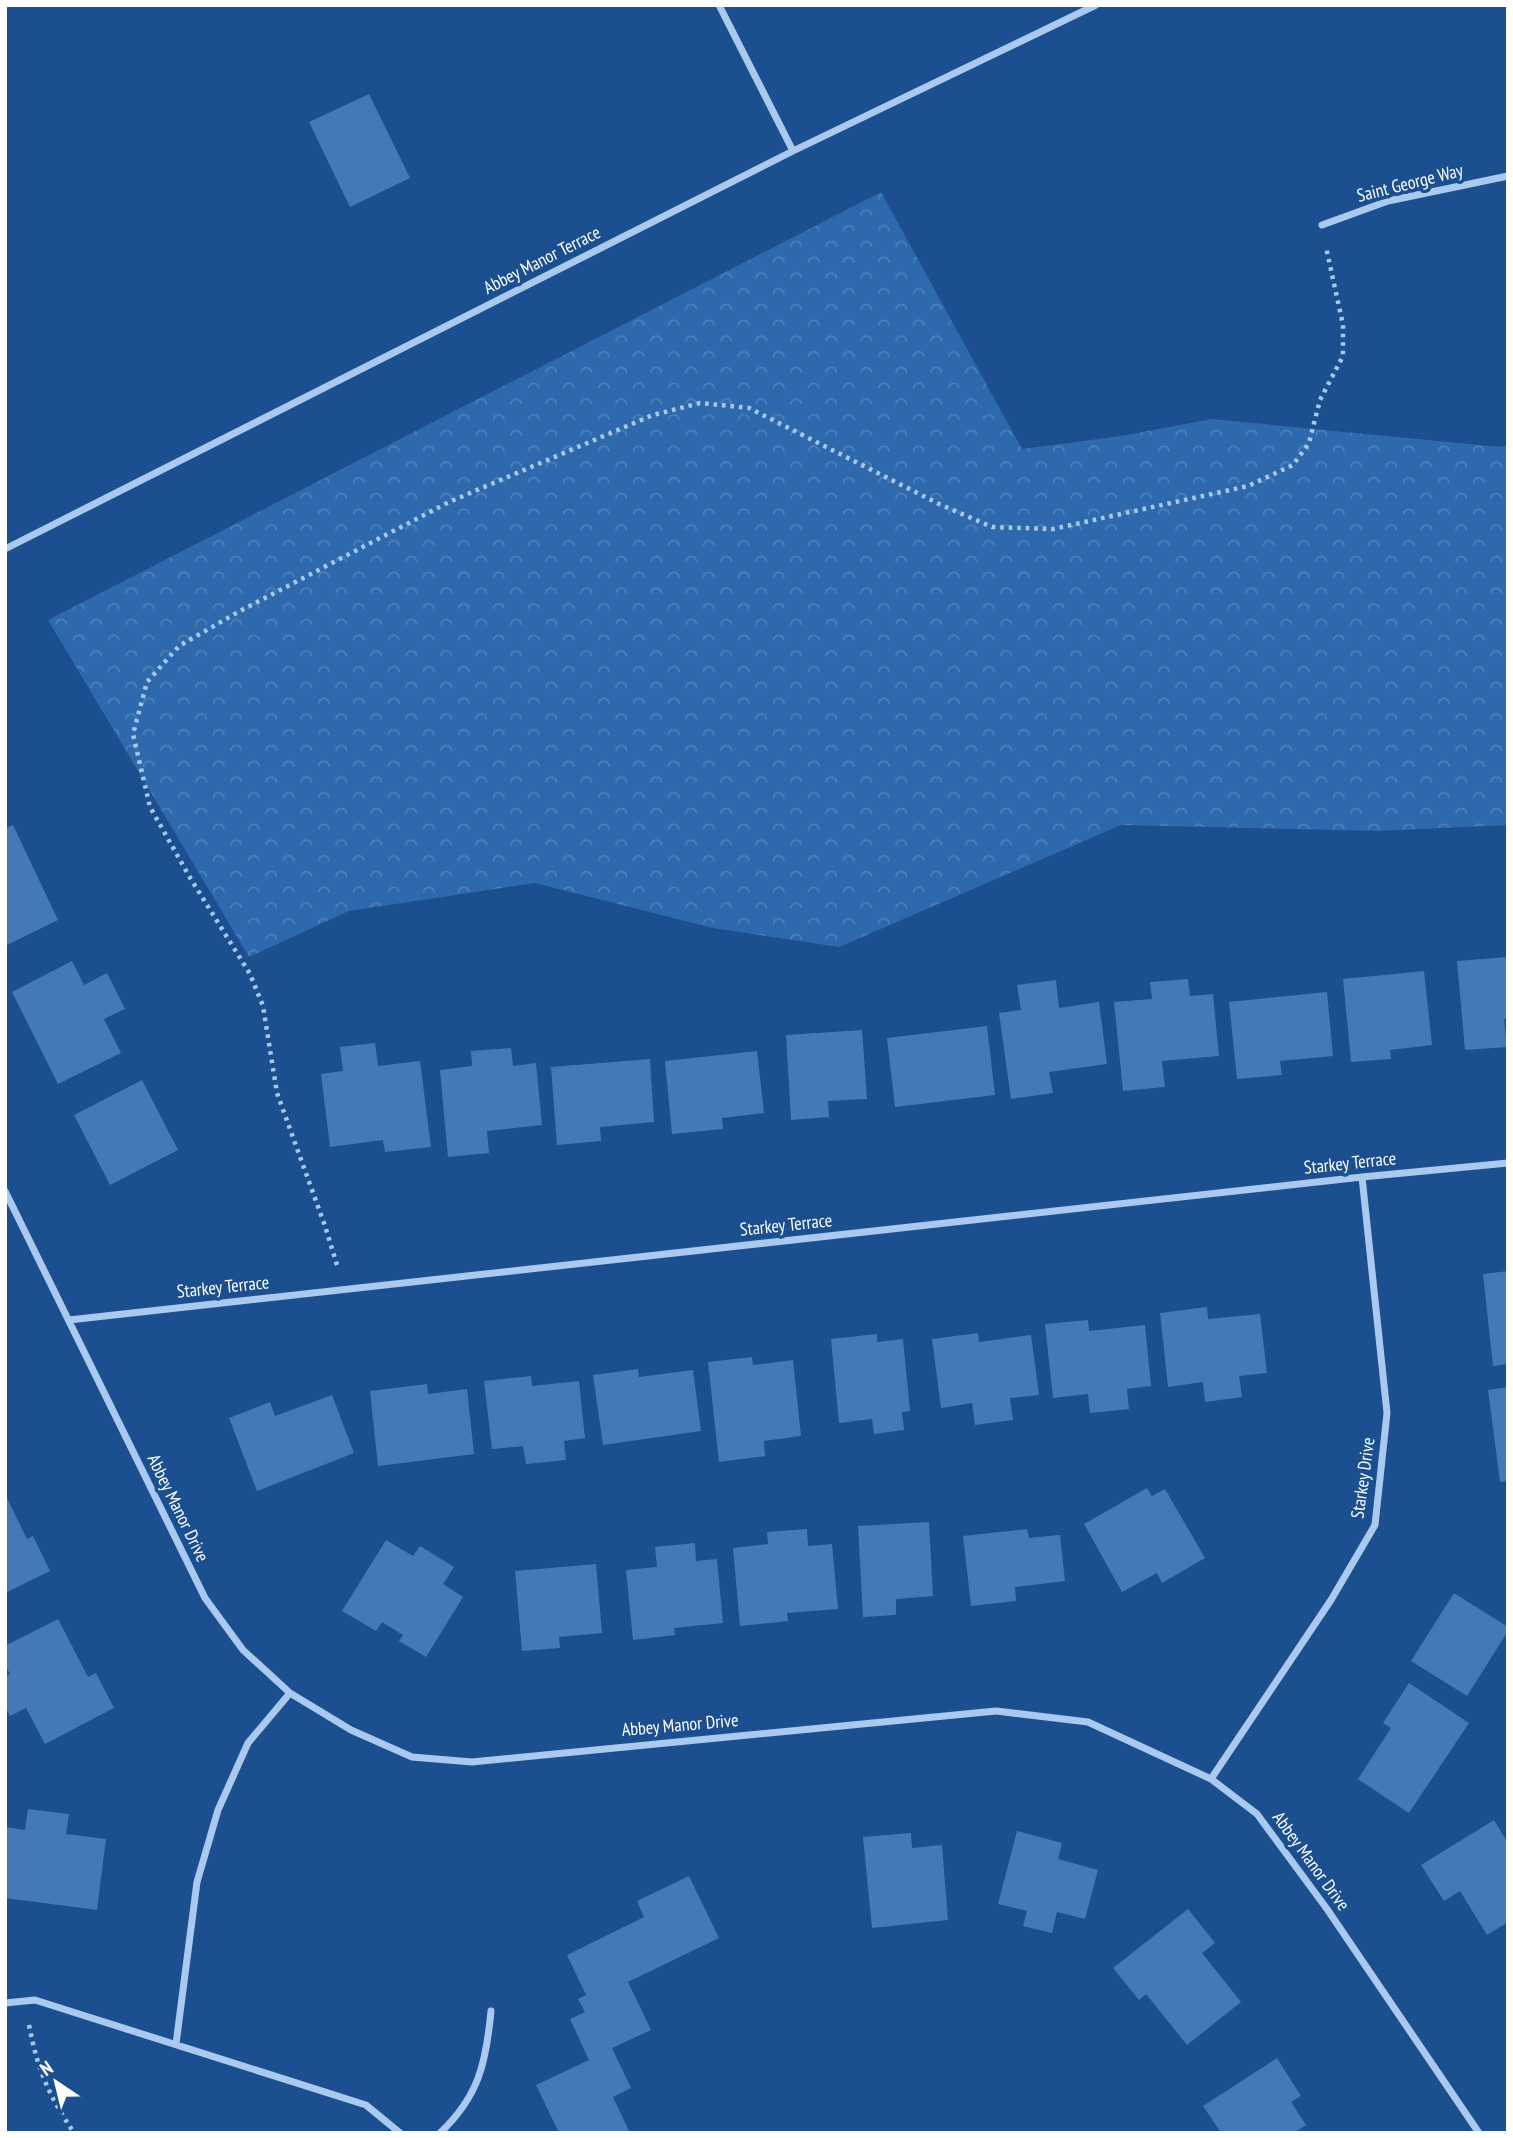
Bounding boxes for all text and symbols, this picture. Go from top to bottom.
street label: Saint George Way [1354,158,1466,207]
street label: Abbey Manor Terrace [479,220,604,299]
street label: Starkey Terrace [1303,1146,1397,1179]
street label: Starkey Terrace [739,1208,833,1241]
street label: Starkey Terrace [176,1270,270,1303]
street label: Starkey Drive [1345,1436,1380,1520]
street label: Abbey Manor Drive [142,1450,214,1565]
street label: Abbey Manor Drive [621,1708,739,1741]
street label: Abbey Manor Drive [1268,1807,1355,1915]
north arrow [21,2047,91,2117]
text: N [35,2055,57,2081]

